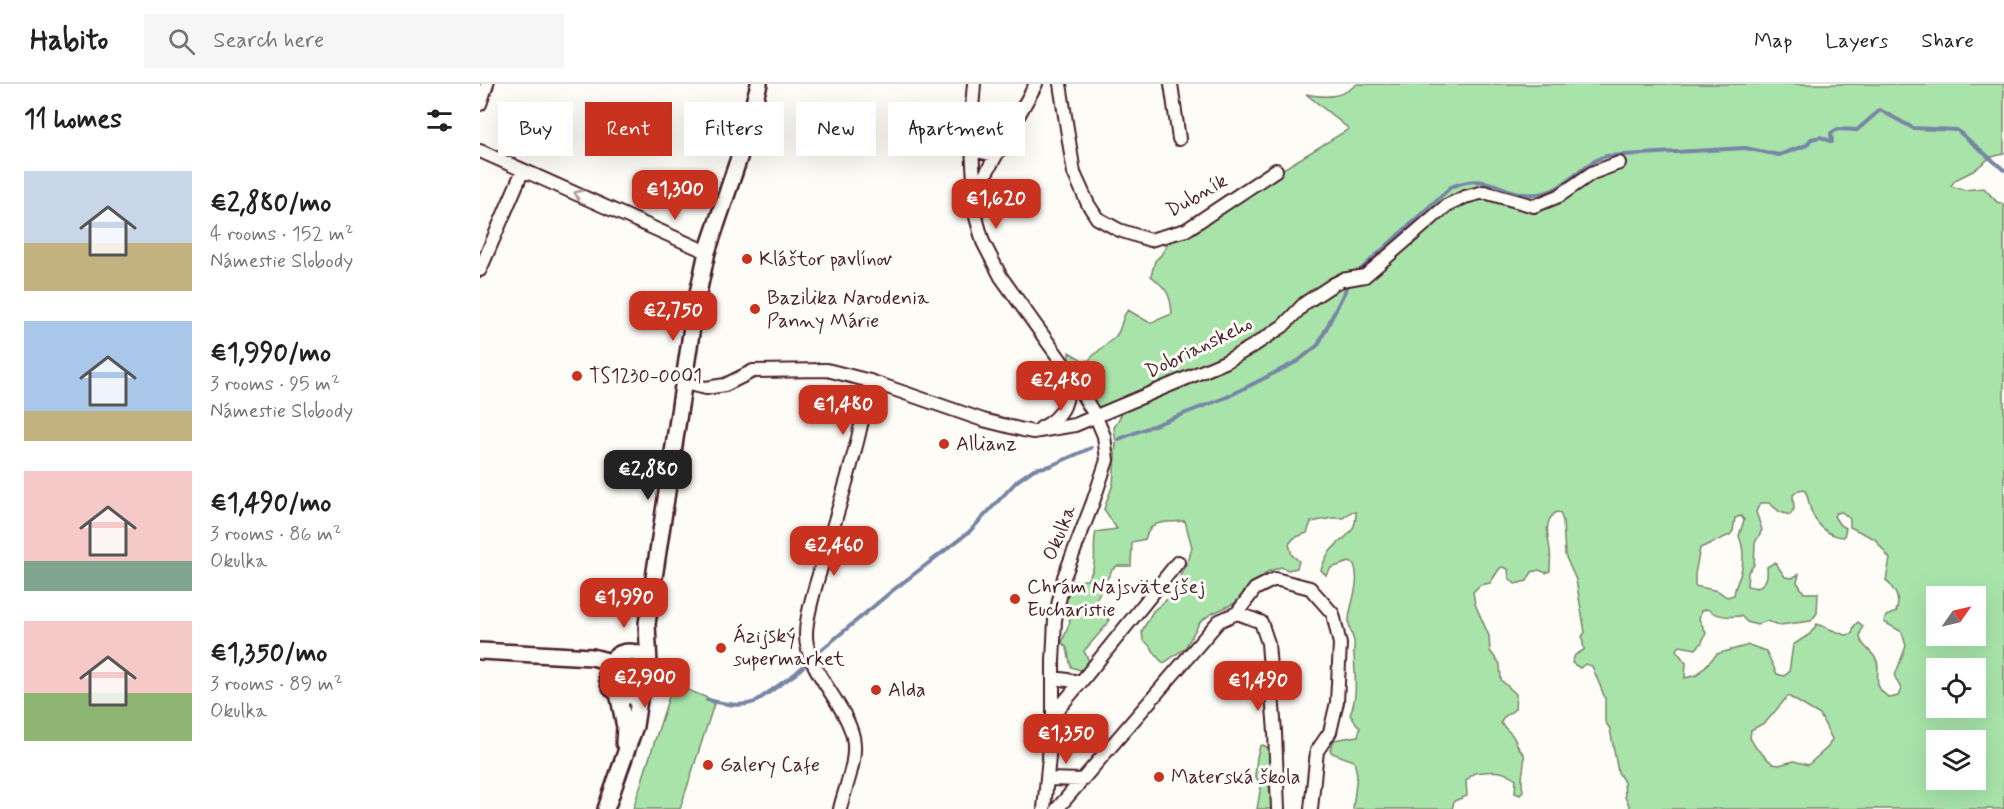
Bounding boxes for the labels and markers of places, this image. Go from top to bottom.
pin: €1,300 [626,170,724,221]
pin: €1,620 [947,179,1045,230]
place label: Kláštor pavlínov [759,246,892,273]
marker: Kláštor pavlínov [740,252,754,266]
place label: Bazilika Narodenia Panny Márie [767,285,930,335]
pin: €2,750 [624,291,722,342]
marker: Bazilika Narodenia Panny Márie [748,302,762,316]
pin: €2,480 [1012,361,1110,412]
place label: TS1230-0001 [589,363,702,390]
marker: TS1230-0001 [570,369,584,383]
pin: €1,480 [794,385,892,436]
place label: Allianz [956,431,1017,458]
marker: Allianz [937,437,951,451]
pin: €2,880 [599,450,697,501]
pin: €2,460 [785,526,883,577]
place label: Chrám Najsvätejšej Eucharistie [1027,574,1205,624]
pin: €1,990 [575,578,673,629]
marker: Chrám Najsvätejšej Eucharistie [1008,592,1022,606]
place label: Ázijský supermarket [733,623,845,673]
marker: Ázijský supermarket [714,641,728,655]
pin: €2,900 [596,658,694,709]
pin: €1,490 [1209,661,1307,712]
place label: Alda [888,677,926,704]
marker: Alda [869,683,883,697]
pin: €1,350 [1017,714,1115,765]
place label: Galery Cafe [720,752,820,779]
marker: Galery Cafe [701,758,715,772]
place label: Materská škola [1171,764,1301,791]
marker: Materská škola [1152,770,1166,784]

